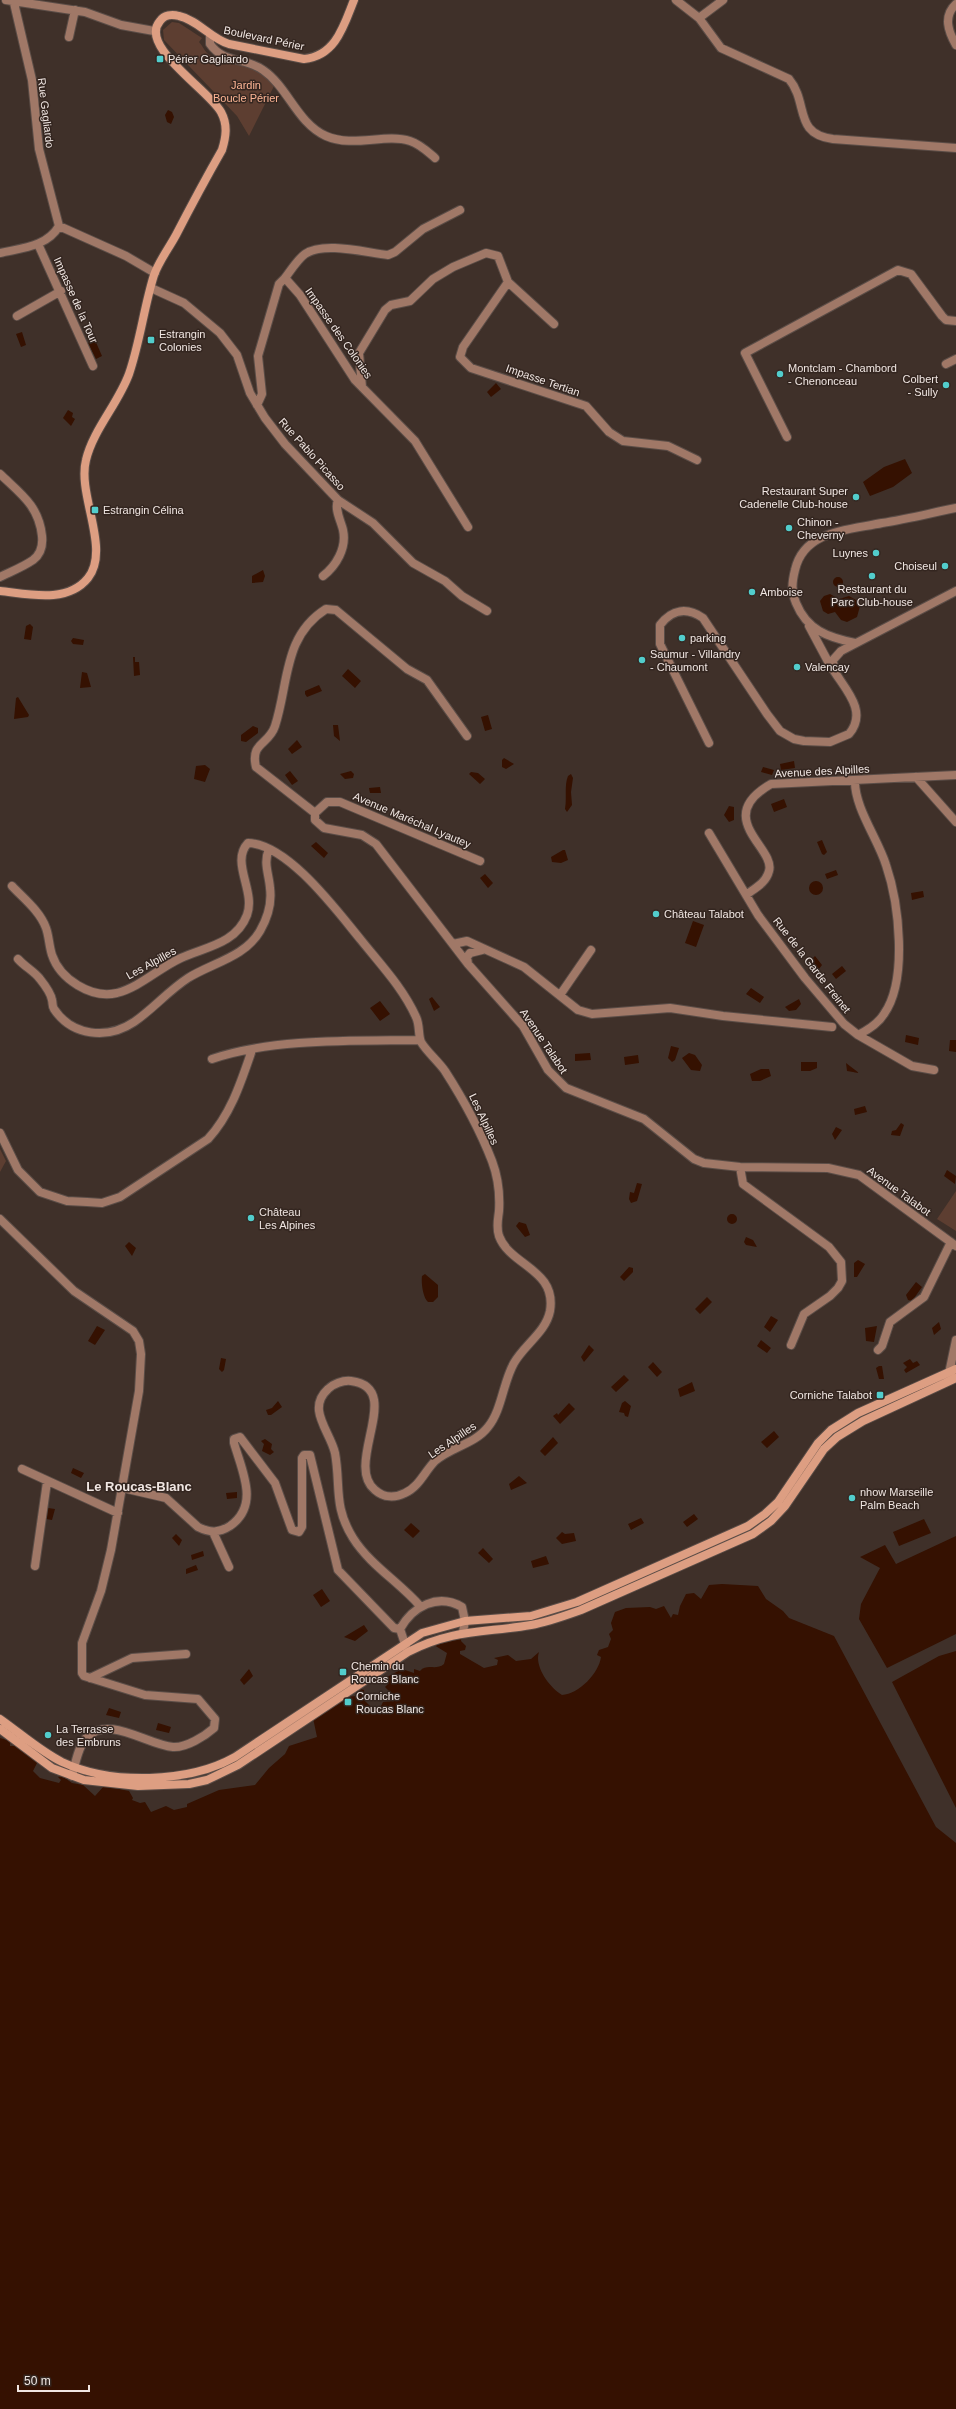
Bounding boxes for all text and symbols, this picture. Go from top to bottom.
street label: Boulevard Périer [223,24,306,52]
place label: Périer Gagliardo [168,53,248,65]
marker: Périer Gagliardo [155,54,165,64]
street label: Rue Gagliardo [36,77,56,149]
park label: Jardin Boucle Périer [213,79,279,104]
street label: Impasse de la Tour [52,255,100,345]
street label: Impasse des Colonies [303,285,375,381]
place label: Estrangin Colonies [159,328,205,353]
marker: Estrangin Colonies [146,335,156,345]
street label: Impasse Tertian [504,362,582,398]
place label: Montclam - Chambord - Chenonceau [788,362,897,387]
marker: Montclam - Chambord - Chenonceau [775,369,785,379]
place label: Colbert - Sully [903,373,938,398]
marker: Colbert - Sully [941,380,951,390]
street label: Rue Pablo Picasso [276,415,348,493]
place label: Restaurant Super Cadenelle Club-house [739,485,848,510]
marker: Restaurant Super Cadenelle Club-house [851,492,861,502]
place label: Estrangin Célina [103,504,185,516]
marker: Estrangin Célina [90,505,100,515]
place label: Chinon - Cheverny [797,516,845,541]
marker: Chinon - Cheverny [784,523,794,533]
place label: Luynes [833,547,868,559]
marker: Luynes [871,548,881,558]
place label: Choiseul [894,560,937,572]
marker: Choiseul [940,561,950,571]
marker: Restaurant du Parc Club-house [867,571,877,581]
place label: Restaurant du Parc Club-house [831,583,913,608]
place label: Amboise [760,586,803,598]
marker: Amboise [747,587,757,597]
place label: parking [690,632,726,644]
marker: parking [677,633,687,643]
place label: Saumur - Villandry - Chaumont [650,648,741,673]
marker: Saumur - Villandry - Chaumont [637,655,647,665]
place label: Valencay [805,661,850,673]
marker: Valencay [792,662,802,672]
street label: Avenue des Alpilles [774,762,870,779]
street label: Avenue Maréchal Lyautey [351,790,473,850]
place label: Château Talabot [664,908,744,920]
marker: Château Talabot [651,909,661,919]
street label: Rue de la Garde Freinet [771,915,853,1015]
street label: Les Alpilles [124,944,178,982]
street label: Avenue Talabot [518,1006,570,1076]
street label: Les Alpilles [467,1092,501,1147]
street label: Avenue Talabot [865,1164,933,1218]
place label: Château Les Alpines [259,1206,316,1231]
marker: Château Les Alpines [246,1213,256,1223]
place label: Corniche Talabot [790,1389,872,1401]
marker: Corniche Talabot [875,1390,885,1400]
street label: Les Alpilles [426,1419,479,1460]
district label: Le Roucas-Blanc [86,1479,192,1494]
place label: nhow Marseille Palm Beach [860,1486,933,1511]
marker: nhow Marseille Palm Beach [847,1493,857,1503]
place label: Chemin du Roucas Blanc [351,1660,419,1685]
marker: Chemin du Roucas Blanc [338,1667,348,1677]
place label: Corniche Roucas Blanc [356,1690,424,1715]
marker: Corniche Roucas Blanc [343,1697,353,1707]
place label: La Terrasse des Embruns [56,1723,121,1748]
marker: La Terrasse des Embruns [43,1730,53,1740]
scale bar [18,2367,89,2393]
text: 50 m [24,2374,51,2388]

